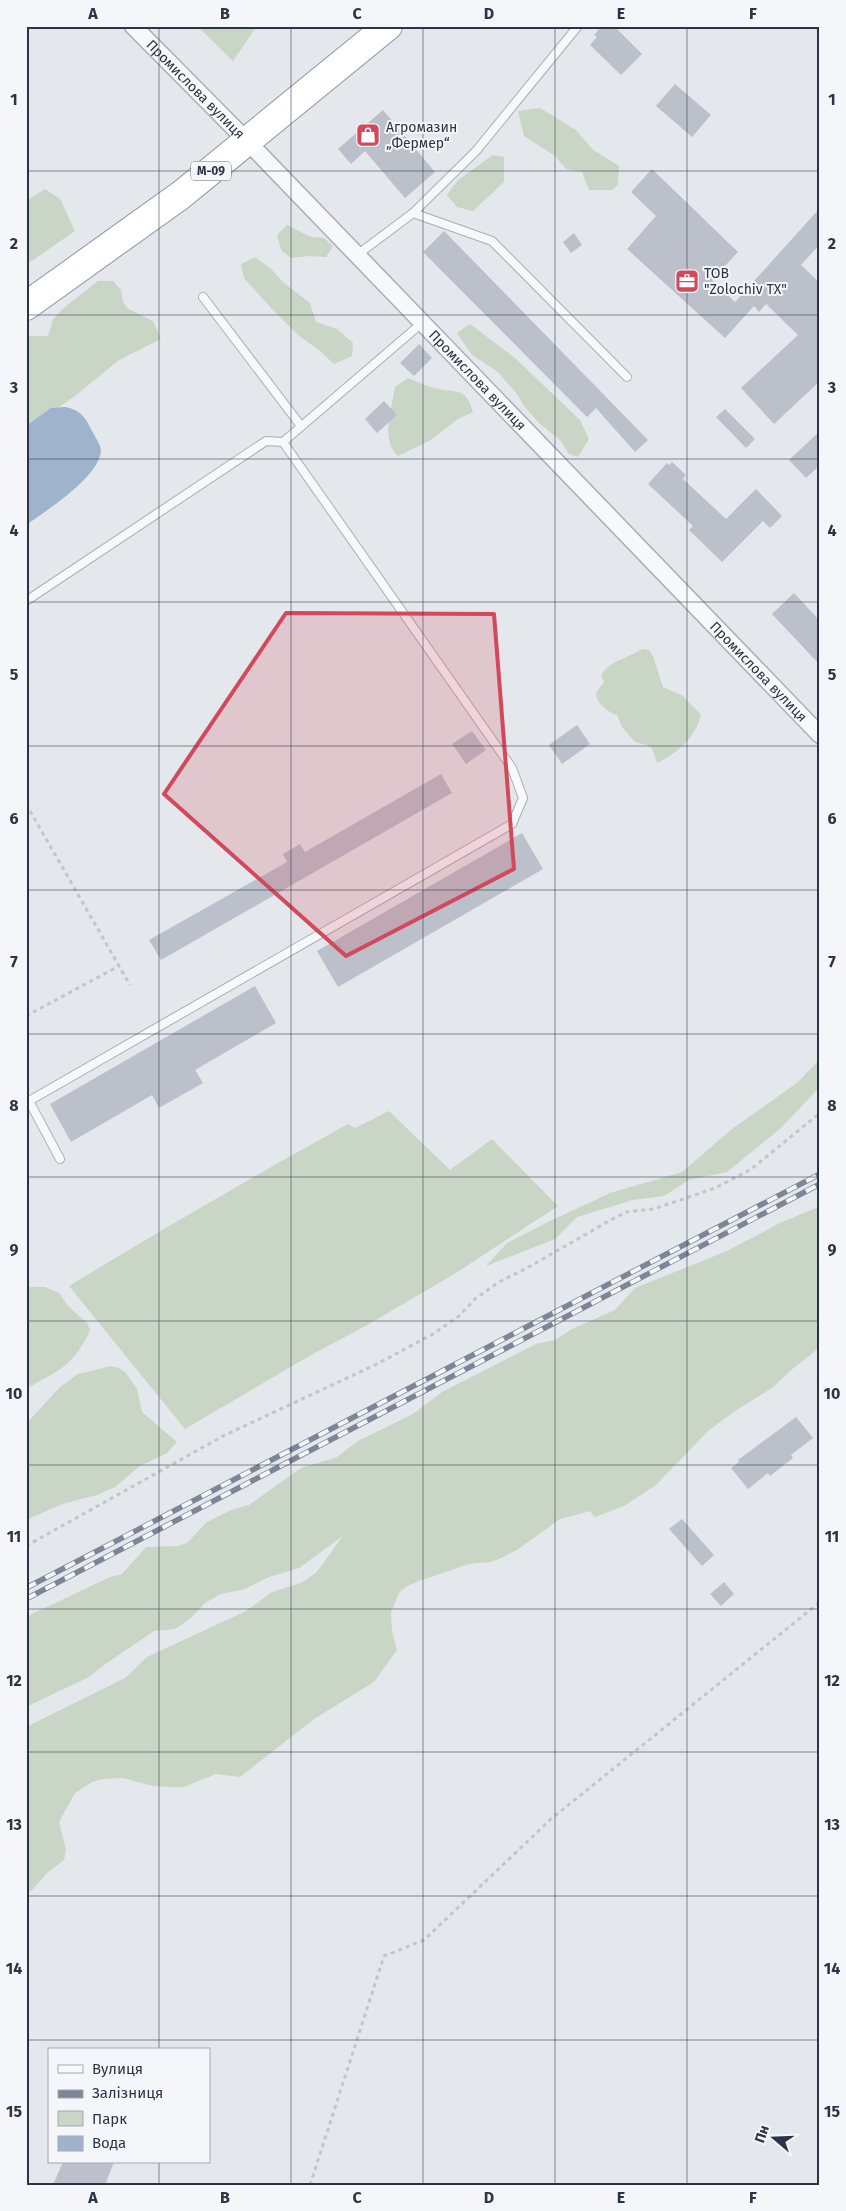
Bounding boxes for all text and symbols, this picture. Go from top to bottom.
text: A [87,4,98,23]
text: B [220,4,230,23]
text: C [352,4,362,23]
text: D [484,4,494,23]
text: E [617,4,625,23]
text: F [749,4,757,23]
street label: Промислова вулиця [143,36,248,142]
text: 1 [10,90,18,109]
text: 1 [828,90,836,109]
place label: Агромазин „Фермер“ [386,119,457,152]
shop icon: Агромазин „Фермер“ [355,122,381,148]
road number: М-09 [191,162,231,180]
text: 2 [10,234,18,253]
text: 2 [828,234,836,253]
place label: ТОВ "Zolochiv TX" [704,265,787,298]
office icon: ТОВ "Zolochiv TX" [674,268,700,294]
street label: Промислова вулиця [425,326,530,434]
text: 3 [9,378,18,397]
text: 3 [827,378,836,397]
text: 4 [9,521,19,540]
text: 4 [827,521,837,540]
street label: Промислова вулиця [707,618,811,725]
text: 5 [10,665,19,684]
text: 5 [828,665,837,684]
text: 6 [9,809,19,828]
text: 6 [827,809,837,828]
text: 7 [10,952,18,971]
text: 7 [828,952,836,971]
text: 8 [9,1096,19,1115]
text: 8 [827,1096,837,1115]
text: 9 [10,1240,19,1259]
text: 9 [828,1240,837,1259]
text: 10 [6,1384,22,1403]
text: 10 [824,1384,840,1403]
text: 11 [7,1527,21,1546]
text: 11 [825,1527,839,1546]
text: 12 [6,1671,22,1690]
text: 12 [824,1671,840,1690]
text: 13 [6,1815,22,1834]
text: 13 [824,1815,840,1834]
text: 14 [6,1959,22,1978]
text: 14 [824,1959,840,1978]
legend [48,2048,210,2164]
text: Вулиця [92,2060,143,2078]
text: Залізниця [92,2084,163,2102]
text: 15 [6,2102,22,2121]
text: 15 [824,2102,840,2121]
text: Парк [92,2110,127,2128]
north arrow [748,2114,798,2164]
text: Пн [751,2123,773,2145]
text: Вода [92,2134,126,2152]
text: A [87,2188,98,2207]
text: B [220,2188,230,2207]
text: C [352,2188,362,2207]
text: D [484,2188,494,2207]
text: E [617,2188,625,2207]
text: F [749,2188,757,2207]

